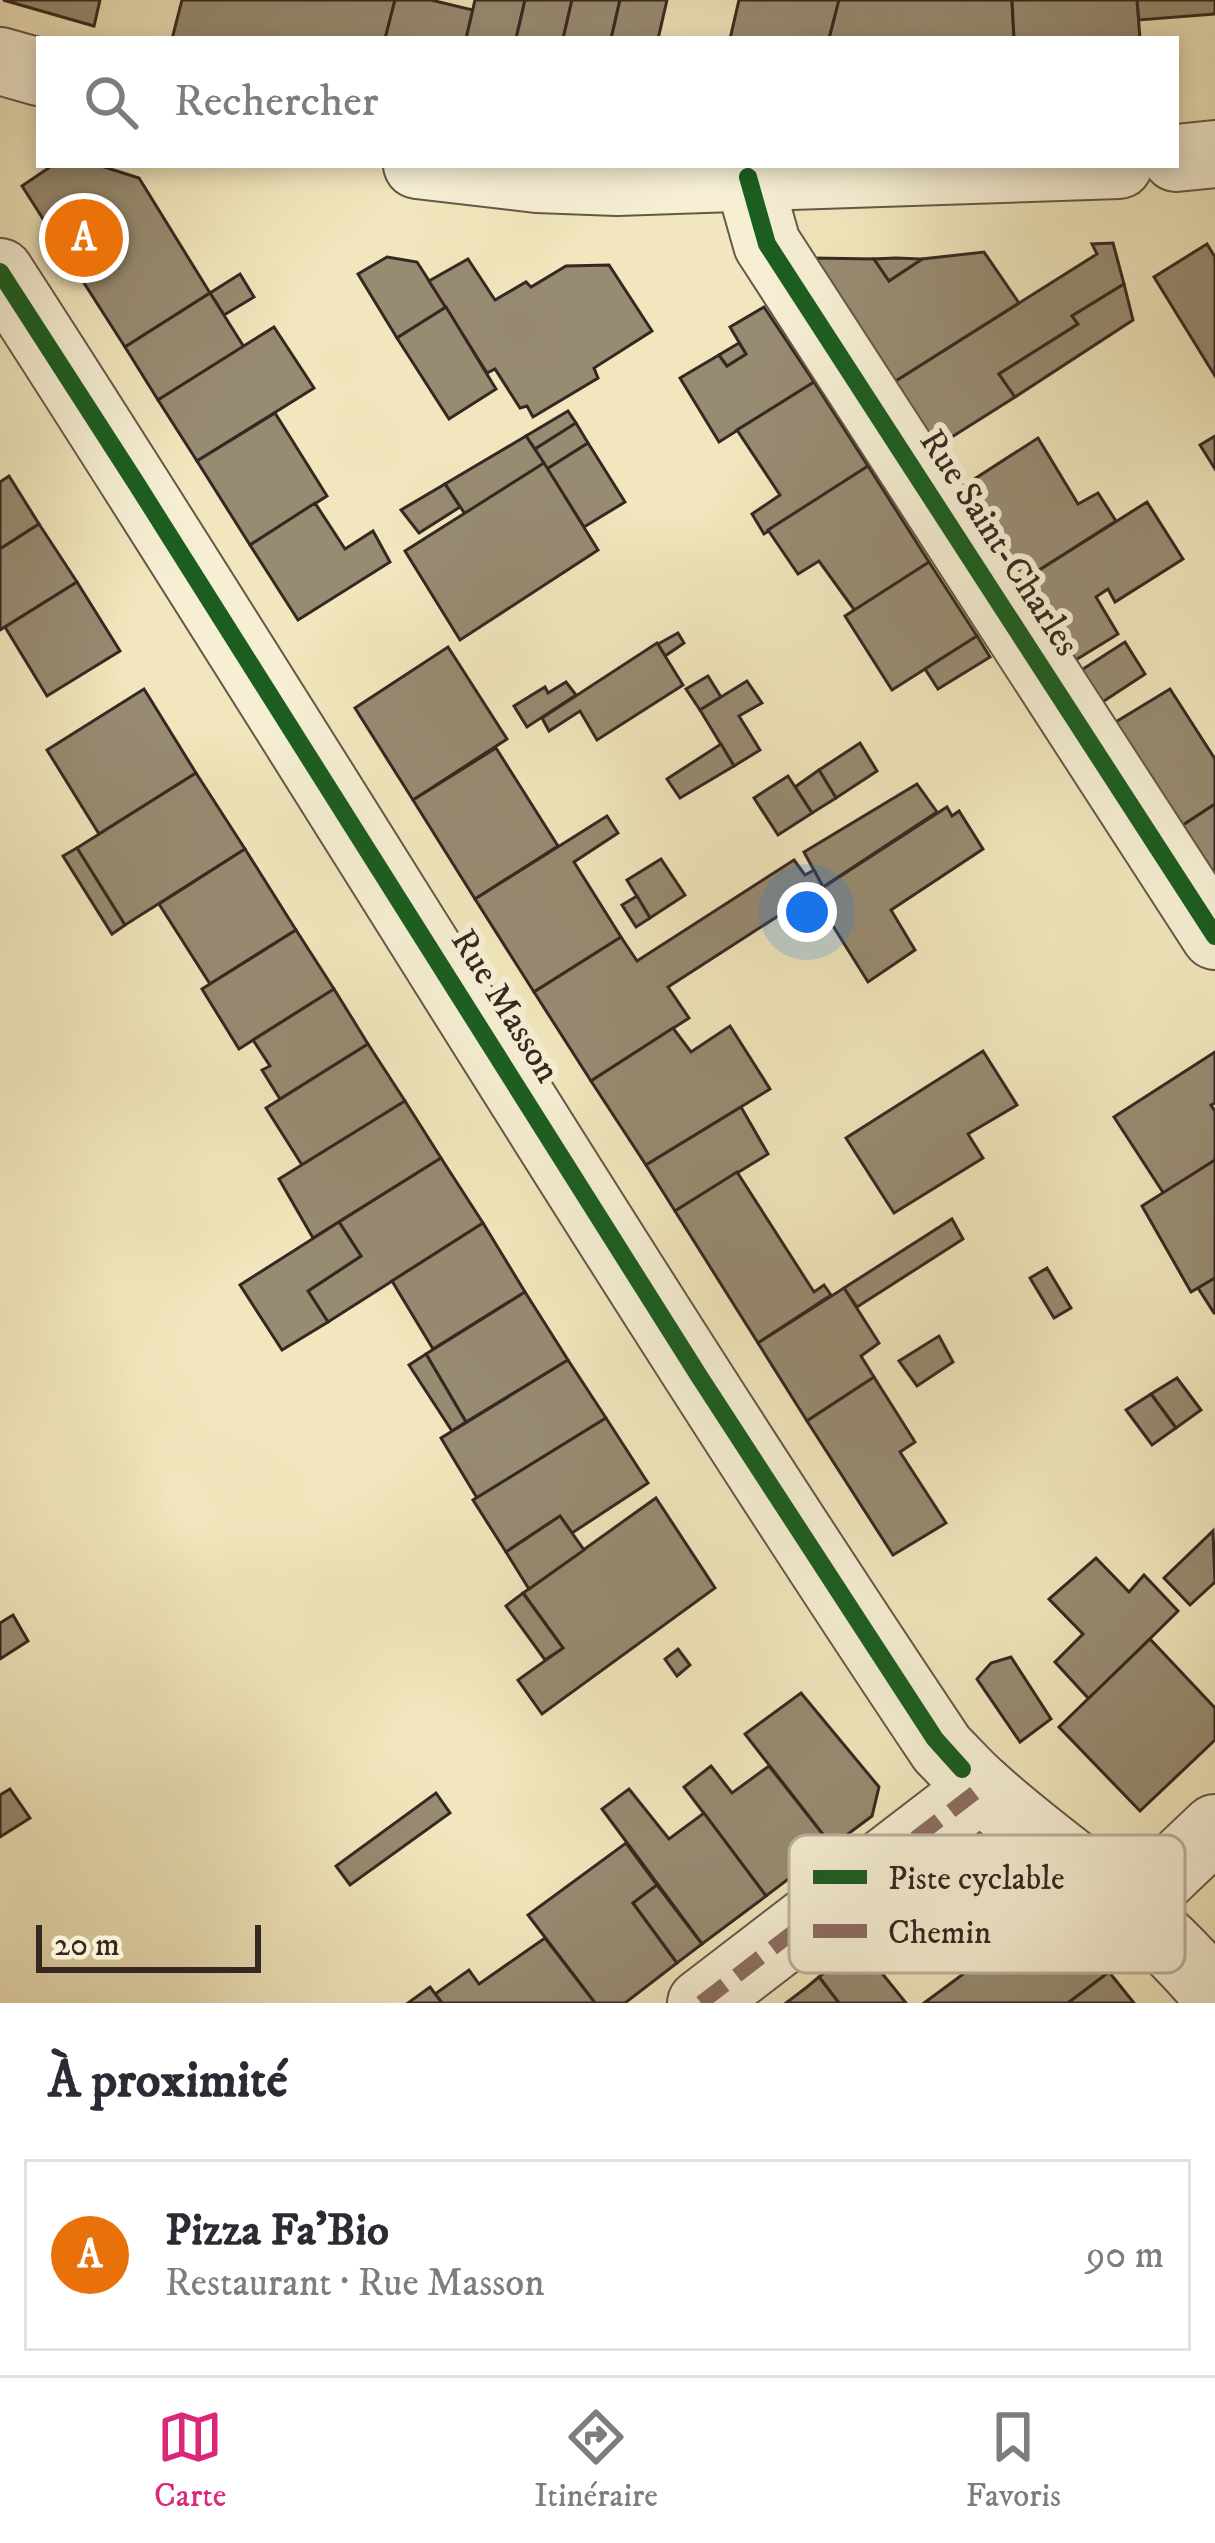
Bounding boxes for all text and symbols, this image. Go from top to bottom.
search box [36,36,1179,168]
icon: search [78,69,144,135]
text: Rechercher [174,74,379,130]
pin: A [45,193,123,283]
street label: Rue Saint-Charles [909,421,1089,665]
your location [777,882,837,942]
street label: Rue Masson [440,921,570,1091]
legend [789,1835,1185,1973]
text: Piste cyclable [888,1859,1065,1900]
text: Chemin [888,1913,991,1954]
scale bar [36,1919,261,1972]
text: 20 m [54,1925,120,1966]
text: À proximité [48,2049,288,2113]
text: Pizza Fa'Bio [165,2203,389,2259]
text: A [78,2231,102,2280]
text: 90 m [1086,2231,1164,2280]
text: Restaurant · Rue Masson [165,2259,545,2308]
tab: Carte [154,2404,226,2517]
tab: Itinéraire [534,2404,658,2517]
tab: Favoris [966,2404,1061,2517]

